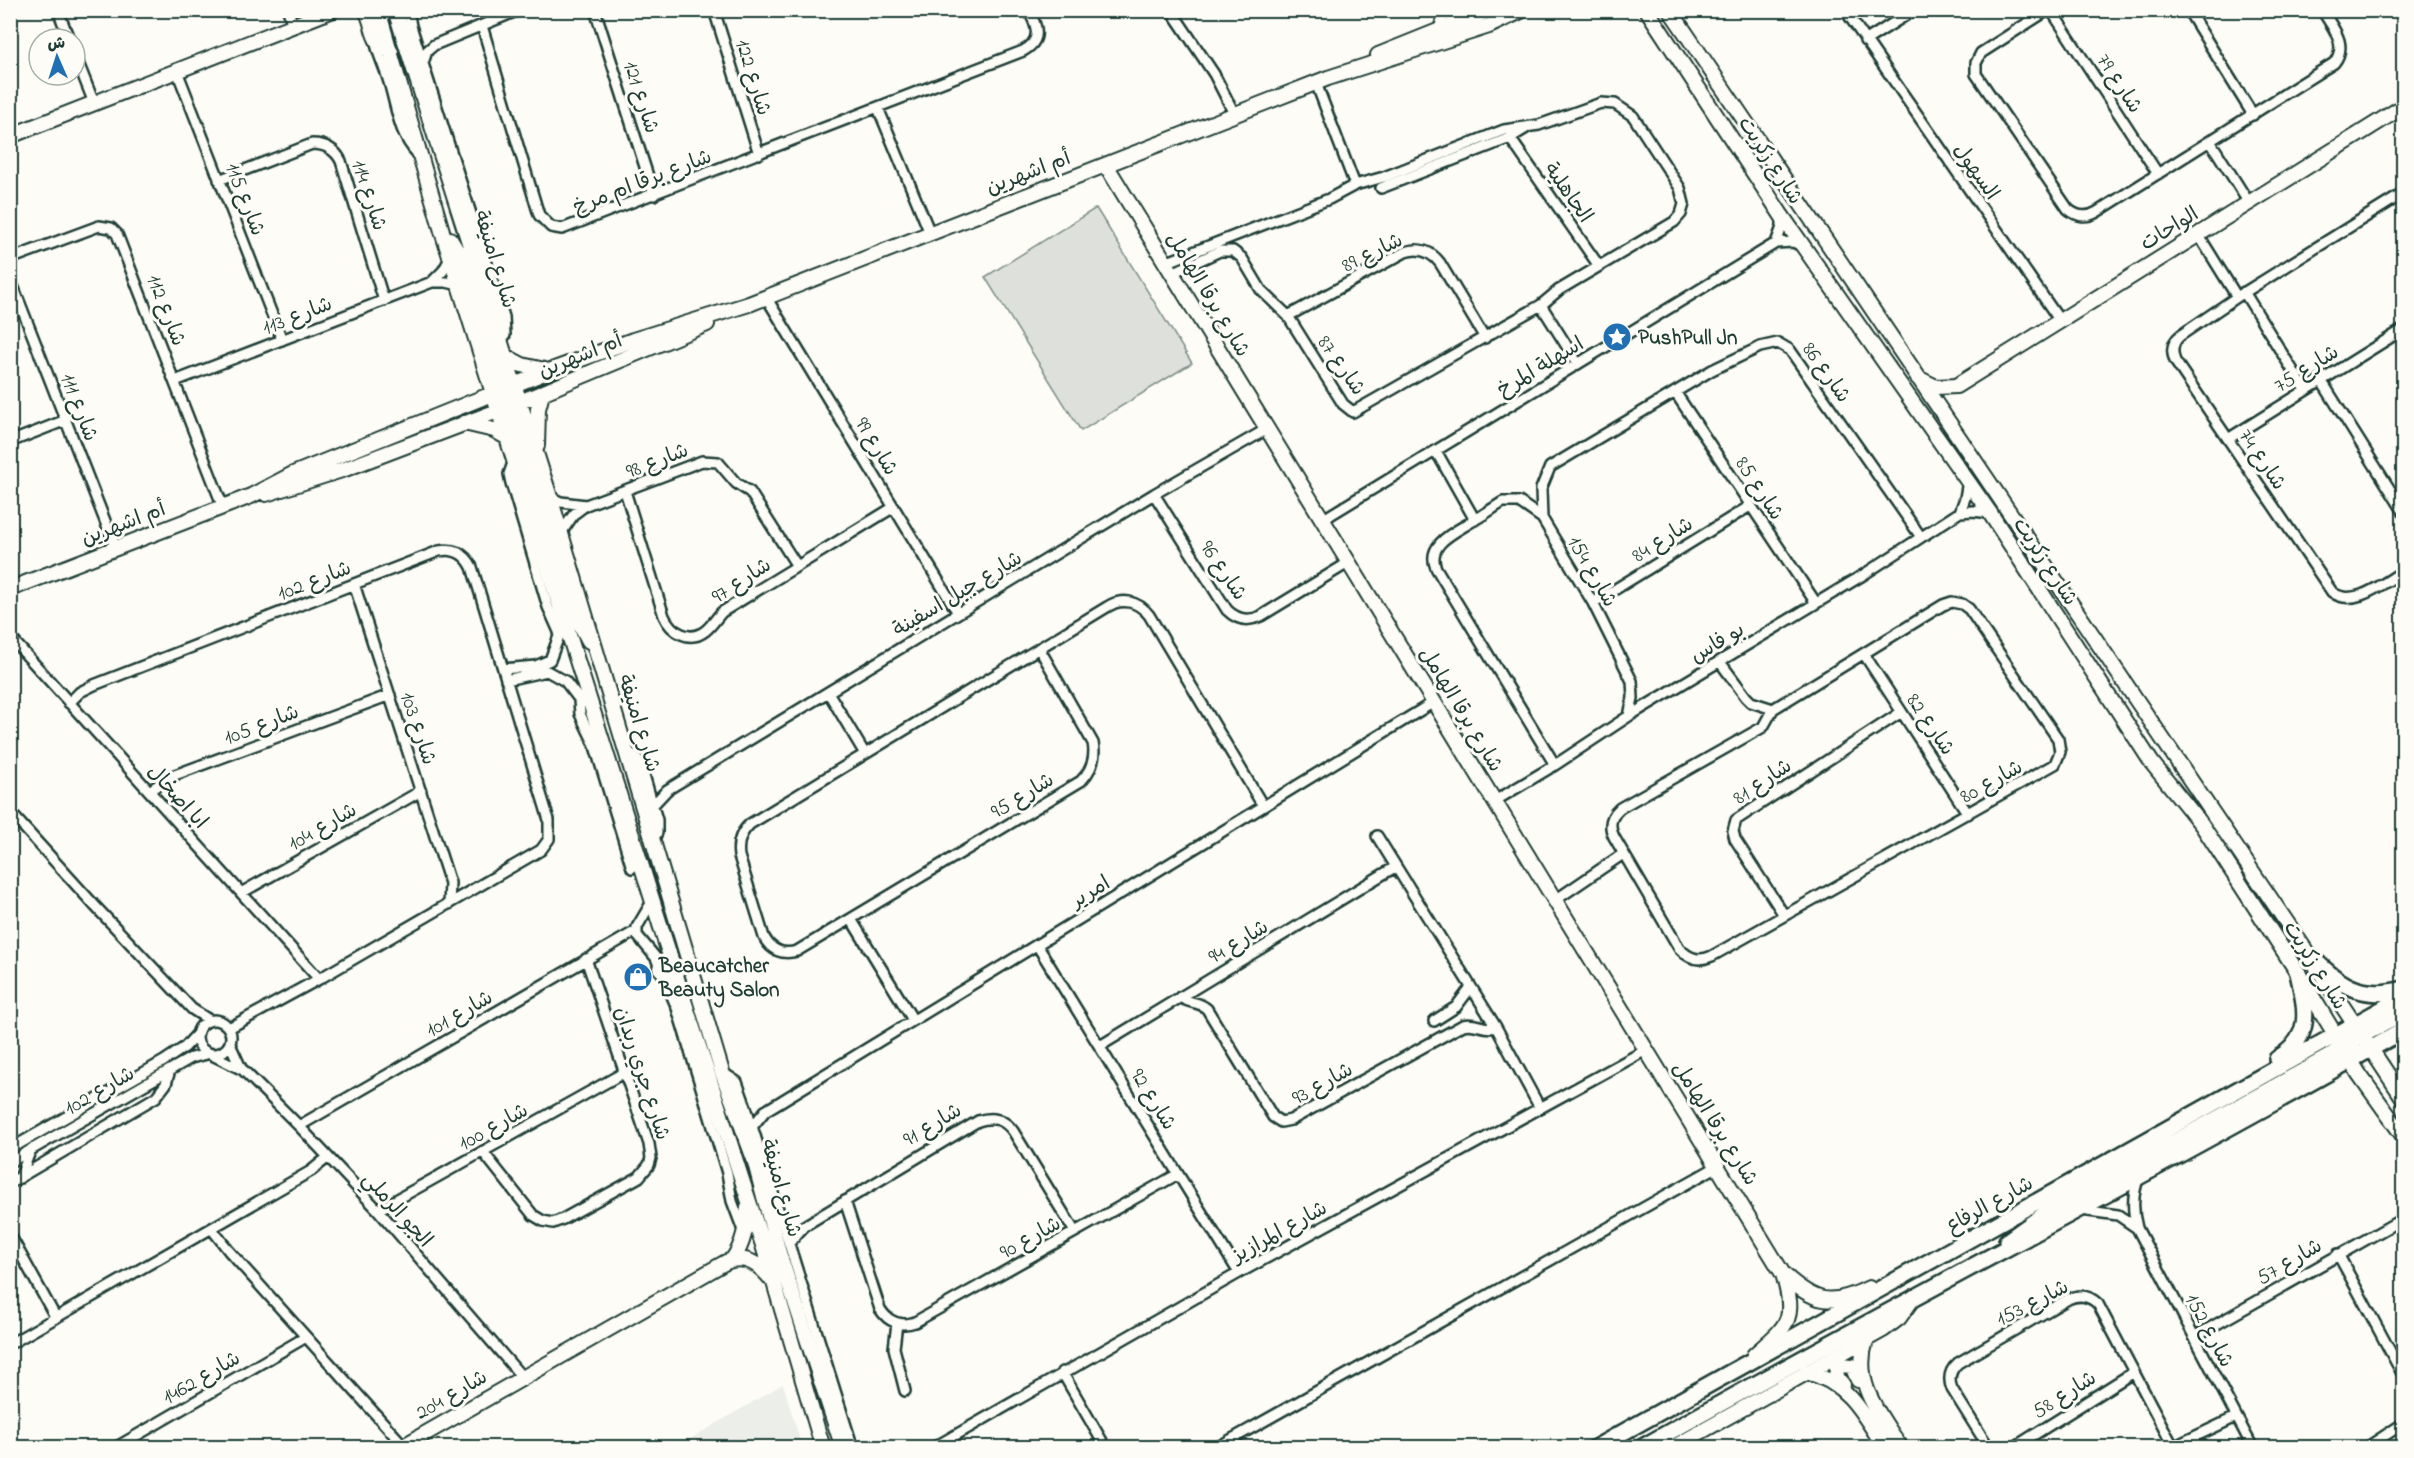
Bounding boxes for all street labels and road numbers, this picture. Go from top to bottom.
street label: شارع 122 [726,36,778,119]
street label: شارع 79 [2088,48,2149,120]
street label: شارع 121 [614,58,666,138]
street label: شارع زكريت [1730,111,1809,211]
street label: السهول [1945,137,2006,207]
street label: شارع برقا ام مرخ [569,143,717,223]
street label: أم اشهرين [982,144,1075,204]
street label: شارع 114 [343,156,394,235]
street label: الجاهلية [1536,157,1599,230]
street label: شارع 115 [216,159,272,241]
street label: الواحات [2135,200,2205,259]
street label: شارع امنيفة [465,207,523,312]
street label: شارع 89 [1337,226,1409,282]
street label: شارع برقا الهامل [1158,227,1257,363]
street label: شارع 112 [138,271,192,351]
street label: شارع 113 [258,290,337,344]
street label: أم اشهرين [534,326,627,387]
street label: شارع 87 [1309,330,1372,402]
street label: اسهلة المرخ [1492,330,1590,406]
street label: شارع 86 [1794,337,1857,410]
street label: شارع 75 [2269,338,2345,401]
street label: شارع 111 [51,369,105,446]
street label: شارع 99 [846,412,904,482]
street label: شارع 74 [2230,424,2293,497]
street label: شارع 98 [622,436,693,488]
street label: شارع 85 [1727,451,1790,527]
street label: أم اشهرين [77,495,170,555]
street label: شارع 84 [1627,510,1700,571]
street label: شارع زكريت [2005,512,2084,612]
street label: شارع 154 [1559,531,1624,613]
street label: شارع 96 [1191,535,1253,607]
street label: شارع جبل اسفينة [888,544,1029,645]
street label: شارع 97 [706,551,778,612]
street label: شارع 102 [273,554,356,610]
street label: بو فاس [1685,616,1751,672]
street label: شارع برقا الهامل [1411,642,1510,778]
street label: شارع امنيفة [609,671,667,776]
street label: شارع 103 [391,688,443,769]
street label: شارع 82 [1898,688,1961,762]
street label: شارع 105 [220,698,304,754]
street label: شارع 81 [1728,752,1799,813]
street label: شارع 80 [1955,753,2029,812]
street label: ابا اصخال [139,758,214,837]
street label: شارع 95 [986,766,1060,827]
street label: شارع 104 [283,796,363,859]
street label: امرير [1064,869,1116,917]
street label: شارع 94 [1203,913,1275,972]
street label: شارع زكريت [2275,916,2353,1016]
street label: شارع 101 [421,983,499,1046]
street label: شارع جري ربدان [605,1003,677,1144]
street label: شارع 93 [1287,1056,1359,1114]
street label: شارع برقا الهامل [1664,1056,1764,1192]
street label: شارع 102 [59,1060,141,1124]
street label: شارع 92 [1122,1064,1183,1137]
street label: شارع 100 [454,1096,534,1159]
street label: شارع 91 [898,1096,968,1155]
street label: شارع امنيفة [752,1136,808,1241]
street label: الجو الرملي [353,1166,439,1256]
street label: شارع الرفاع [1941,1169,2039,1242]
street label: شارع المرازيز [1225,1194,1333,1272]
street label: شارع 90 [995,1210,1067,1268]
street label: شارع 57 [2252,1232,2328,1294]
street label: شارع 153 [1991,1273,2075,1335]
street label: شارع 152 [2176,1289,2240,1373]
street label: شارع 1462 [157,1344,247,1413]
street label: شارع 204 [410,1363,494,1428]
street label: شارع 58 [2027,1364,2103,1427]

